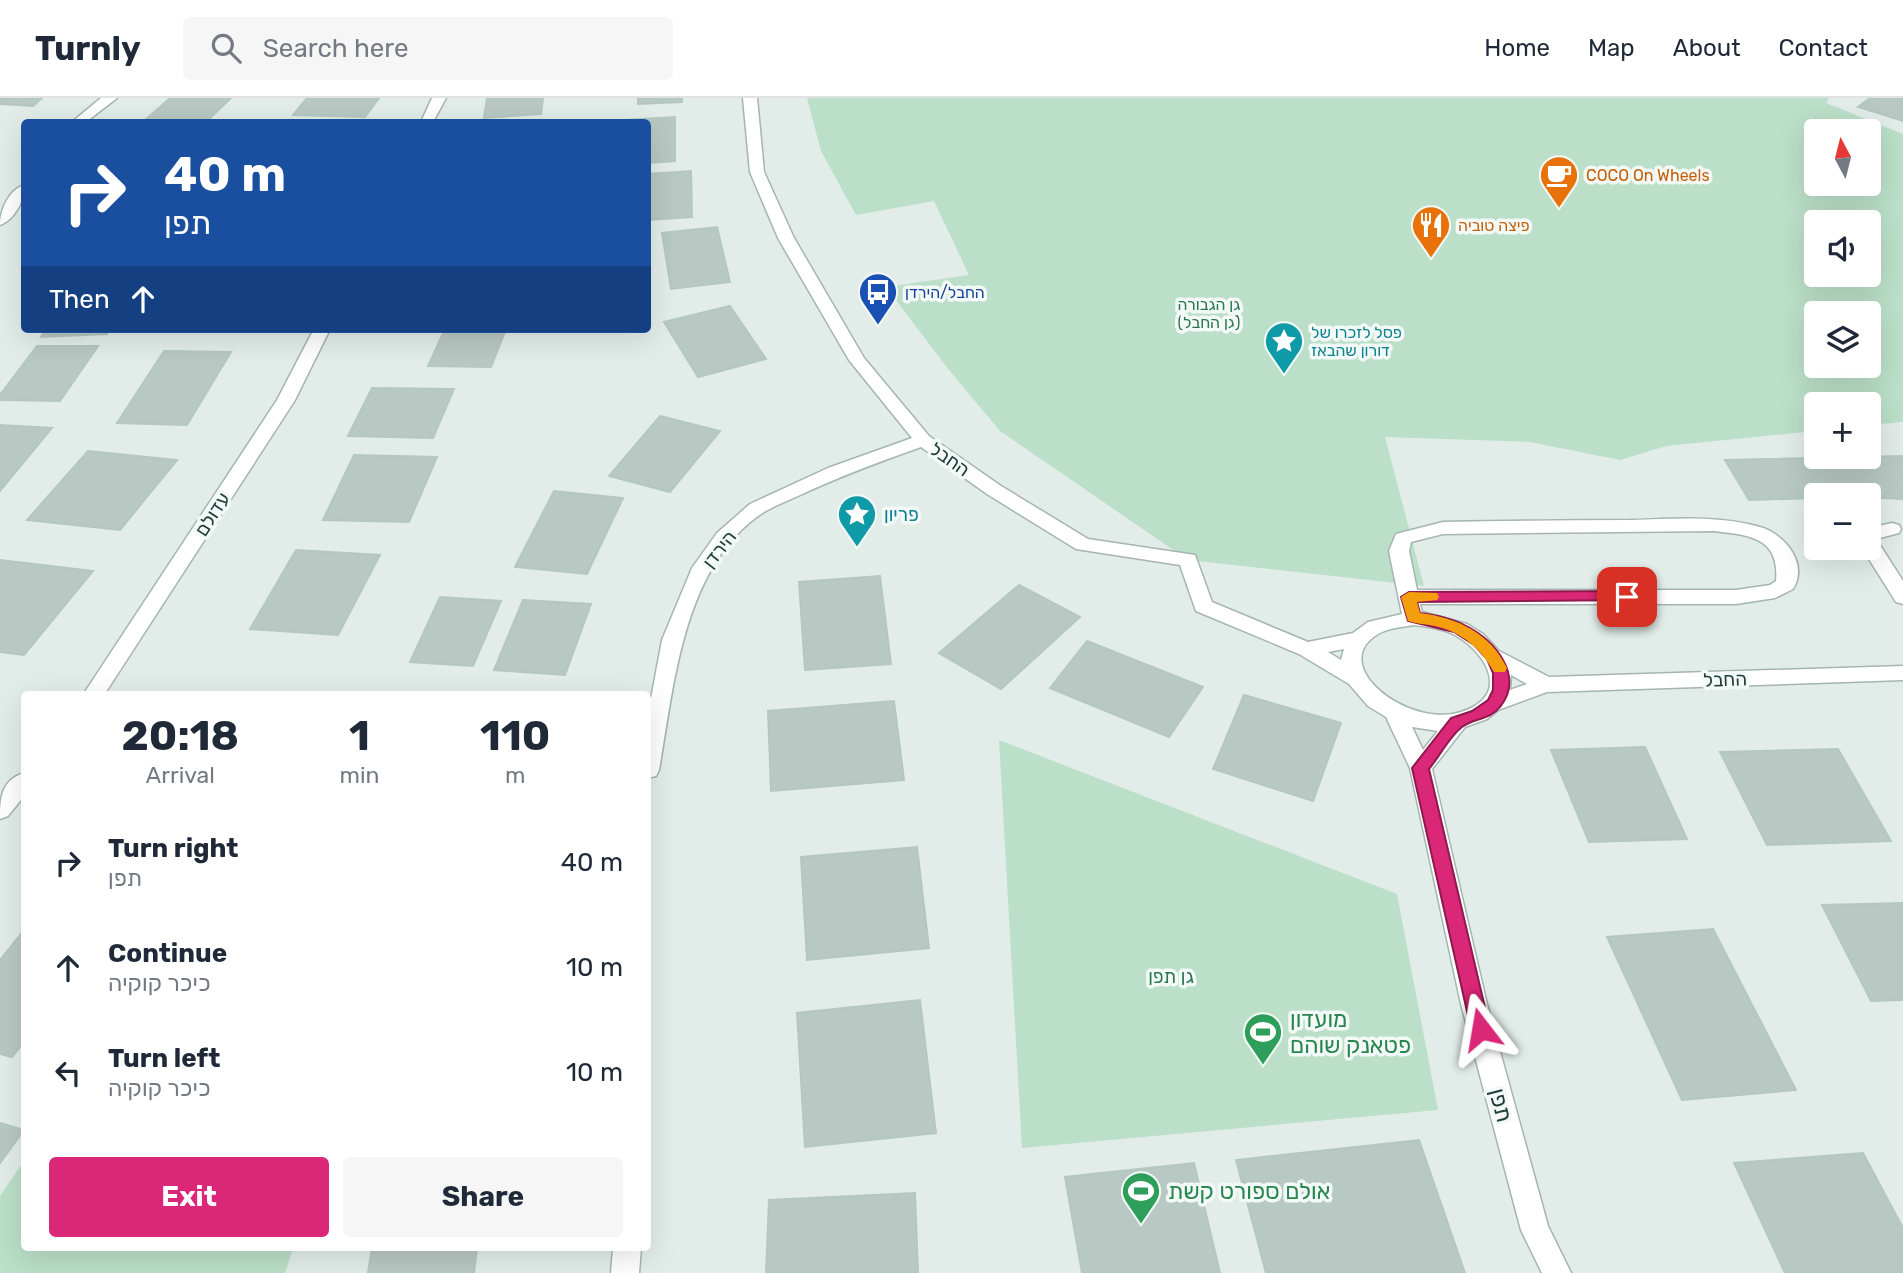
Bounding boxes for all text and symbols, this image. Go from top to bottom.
search box [183,17,673,80]
text: Turnly [35,29,141,68]
icon: search [207,29,245,67]
text: Search here [263,33,409,64]
text: Home [1484,34,1550,62]
text: Map [1588,34,1635,62]
text: About [1673,34,1741,62]
text: Contact [1779,34,1868,62]
north arrow [1804,119,1881,196]
map controls [1804,119,1881,560]
text: 40 m [164,145,286,203]
icon: right [49,147,140,238]
cafe icon: COCO On Wheels [1538,154,1580,209]
place label: COCO On Wheels [1586,166,1710,185]
text: תפן [164,204,211,242]
restaurant icon: פיצה טוביה [1410,204,1452,259]
button: sound [1804,210,1881,287]
place label: פיצה טוביה [1458,216,1530,235]
bus stop icon: החבל/הירדן [857,271,899,326]
icon: ahead [124,280,162,318]
place label: החבל/הירדן [905,283,985,302]
text: Then [49,284,110,315]
park label: גן הגבורה (גן החבל) [1178,295,1240,332]
button: layers [1804,301,1881,378]
place icon: פסל לזכרו של דורון שהבאז [1263,320,1305,375]
place label: פסל לזכרו של דורון שהבאז [1311,323,1402,360]
button: + [1804,392,1881,469]
street label: החבל [925,437,974,481]
button: − [1804,483,1881,560]
street label: עדולם [190,488,235,540]
place icon: פריון [836,493,878,548]
place label: פריון [884,503,919,526]
street label: הירדן [697,526,741,573]
pin [1597,567,1657,627]
icon: arrive [1608,578,1646,616]
street label: החבל [1703,667,1747,692]
text: 20:18 [122,711,239,761]
text: 1 [349,711,370,761]
text: 110 [480,711,550,761]
text: Arrival [146,761,215,789]
text: min [340,761,380,789]
text: m [505,761,525,789]
text: Turn right [108,833,238,864]
icon: right [49,844,87,882]
text: 40 m [561,847,623,878]
text: תפן [108,864,142,892]
text: Continue [108,938,227,969]
icon: ahead [49,949,87,987]
text: 10 m [566,952,623,983]
park label: גן תפן [1148,965,1194,988]
text: כיכר קוקיה [108,969,211,997]
position arrow [1444,992,1518,1066]
place label: מועדון פטאנק שוהם [1290,1005,1411,1059]
sports icon: מועדון פטאנק שוהם [1242,1011,1284,1066]
text: Turn left [108,1043,220,1074]
icon: left [49,1054,87,1092]
text: 10 m [566,1057,623,1088]
text: כיכר קוקיה [108,1074,211,1102]
street label: תפן [1483,1085,1519,1125]
button: Exit [49,1157,329,1237]
button: Share [343,1157,623,1237]
sports icon: אולם ספורט קשת [1120,1170,1162,1225]
place label: אולם ספורט קשת [1168,1177,1330,1205]

